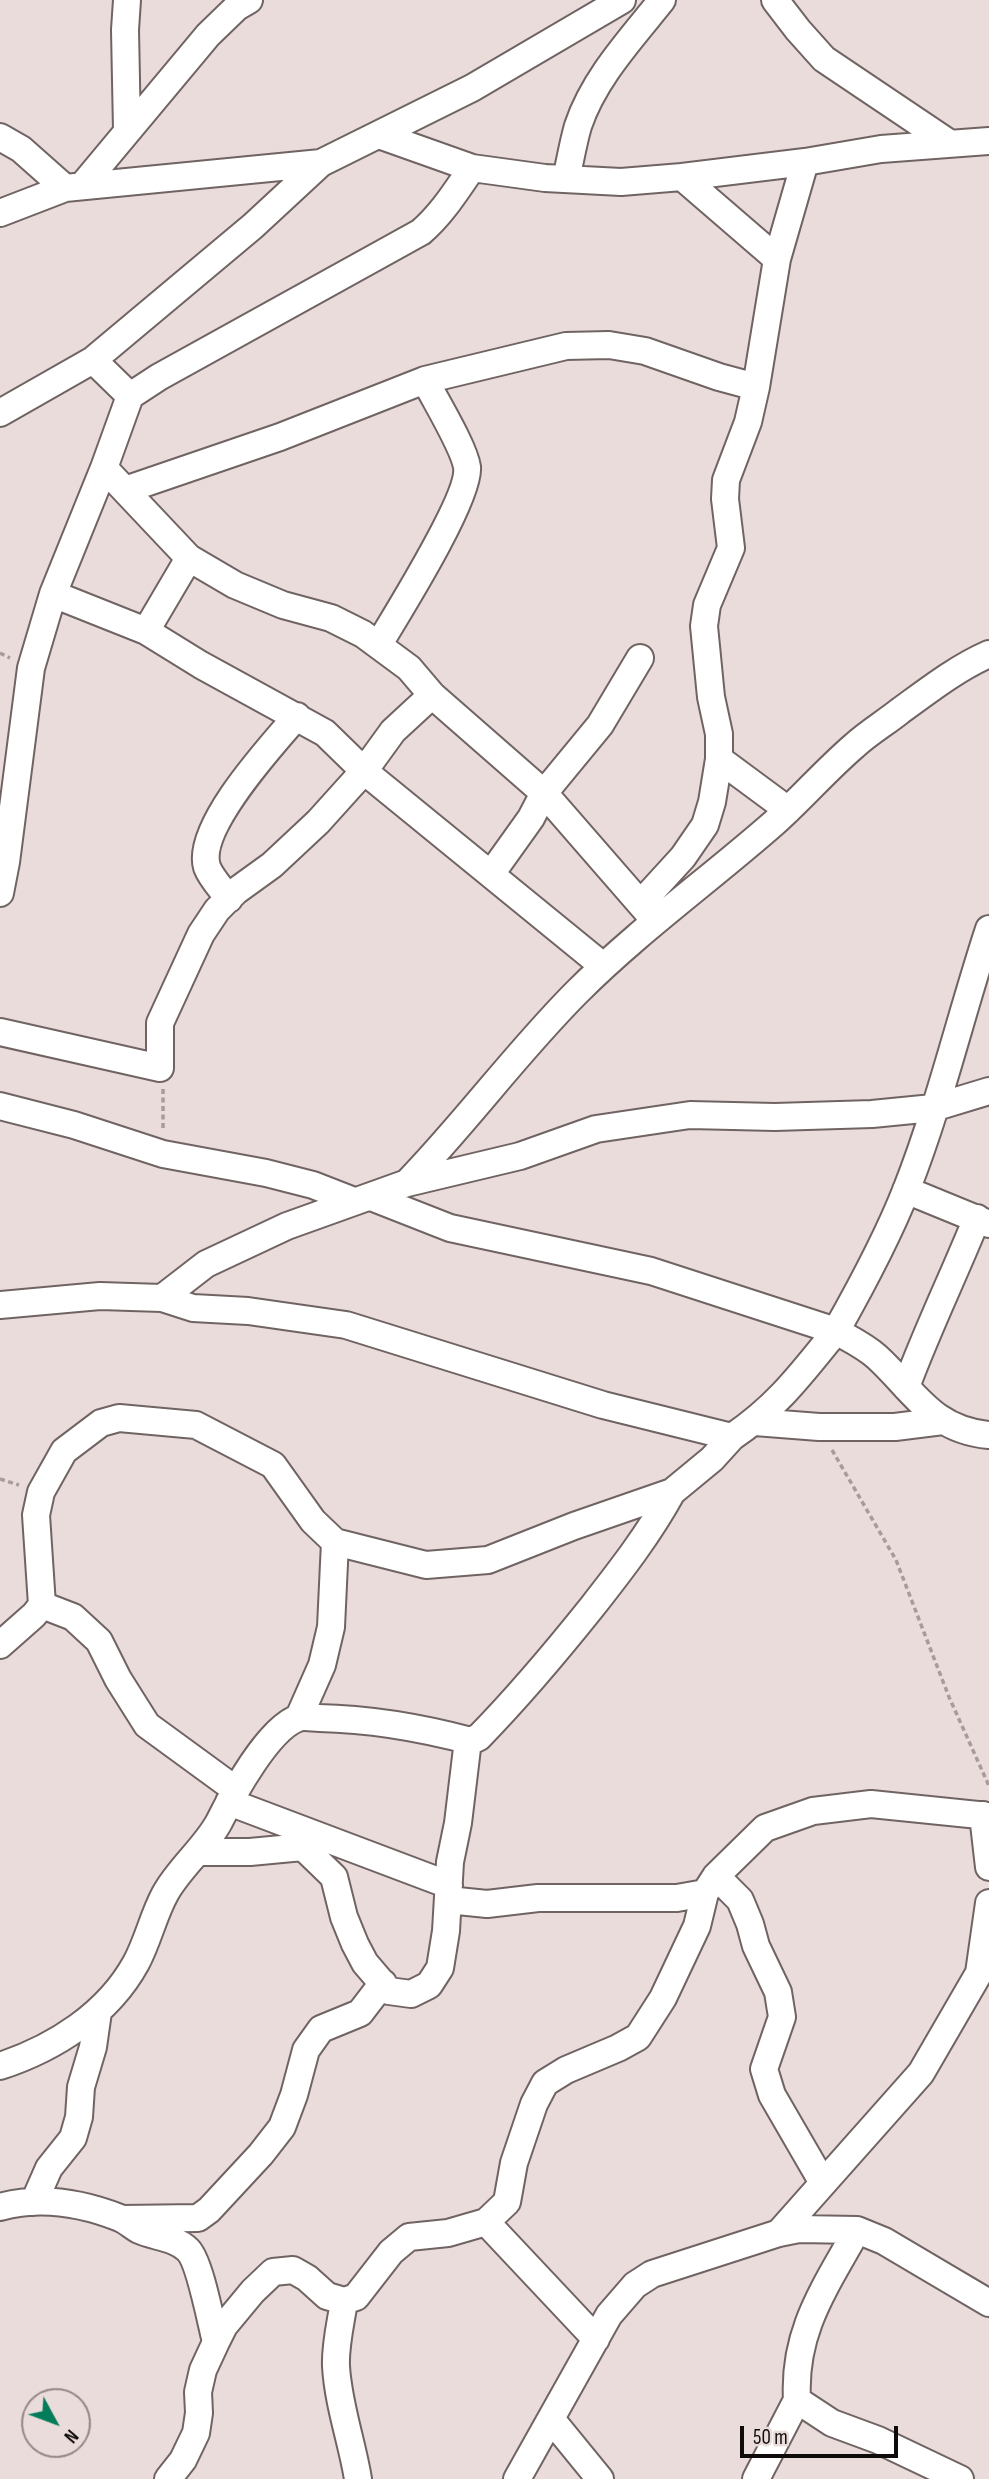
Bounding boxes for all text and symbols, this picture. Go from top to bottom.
north arrow [21,2388,91,2458]
scale bar [744,2412,902,2456]
text: N [59,2424,83,2447]
text: 50 m [753,2425,788,2450]

